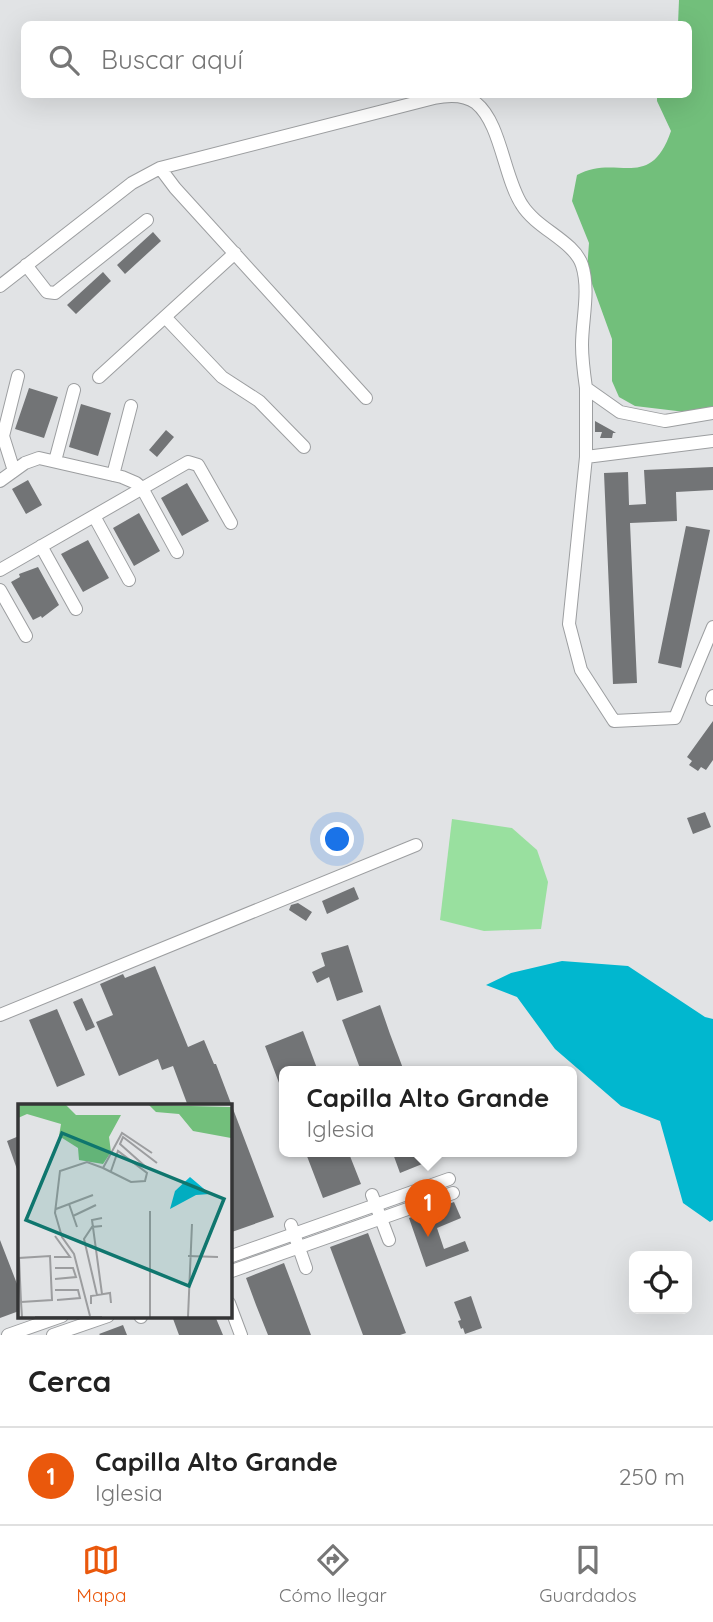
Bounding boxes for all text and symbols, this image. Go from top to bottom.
search box [21,21,692,98]
icon: search [45,41,83,79]
text: Buscar aquí [101,43,243,76]
your location [320,822,354,856]
popup [279,1066,577,1157]
text: Capilla Alto Grande [307,1081,549,1114]
inset map [18,1104,231,1318]
text: Iglesia [307,1114,374,1143]
pin: 1 [405,1179,451,1237]
map controls [629,1251,692,1314]
button: locate [629,1251,692,1314]
text: Cerca [28,1362,111,1400]
text: Capilla Alto Grande [95,1445,338,1478]
text: 1 [47,1462,55,1491]
text: 250 m [619,1462,685,1491]
text: Iglesia [95,1478,163,1507]
tab: Mapa [76,1541,127,1607]
tab: Cómo llegar [279,1541,387,1607]
tab: Guardados [539,1541,637,1607]

